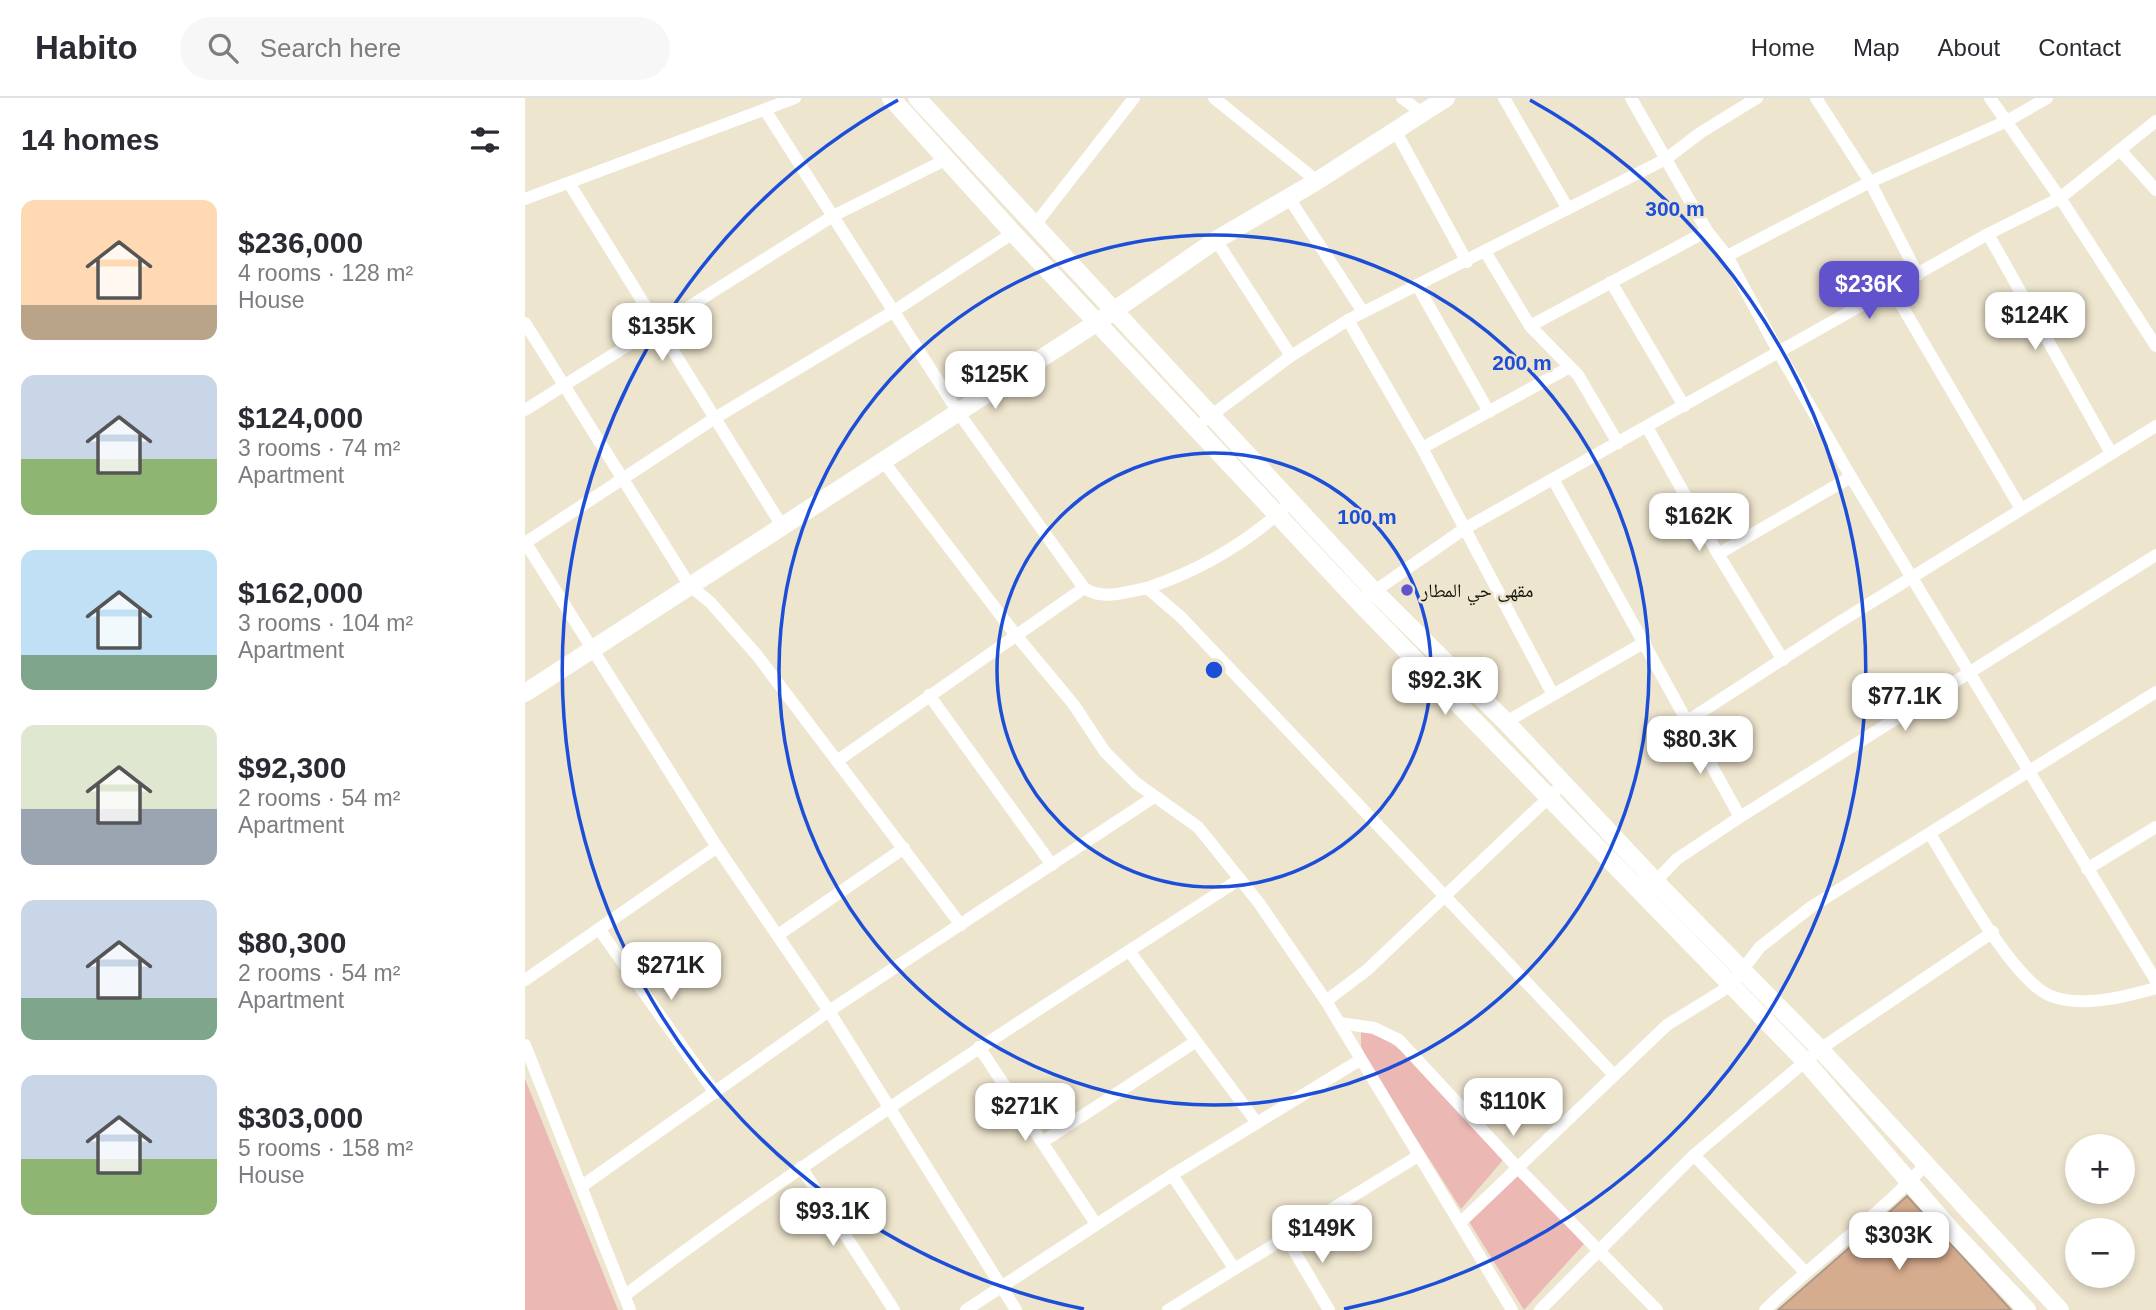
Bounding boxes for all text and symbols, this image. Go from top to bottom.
search box [180,17,670,80]
text: Habito [35,29,138,66]
icon: search [204,29,242,67]
text: Search here [260,33,401,63]
text: Home [1751,34,1815,61]
text: Map [1853,34,1900,61]
text: About [1938,34,2000,61]
text: Contact [2038,34,2121,61]
icon: filters [466,121,504,159]
text: 14 homes [21,123,159,156]
text: 300 m [1645,197,1705,220]
text: $236,000 [238,226,363,259]
icon: home [77,228,161,312]
text: 4 rooms · 128 m² [238,260,413,286]
pin: $236K [1820,262,1918,321]
text: $236K [1835,271,1903,297]
text: House [238,287,304,313]
pin: $124K [1986,292,2084,352]
text: $124K [2001,302,2069,328]
pin: $135K [613,303,711,363]
text: $135K [628,313,696,339]
text: 200 m [1492,351,1552,374]
pin: $125K [946,352,1044,411]
text: $125K [961,361,1029,387]
text: $124,000 [238,401,363,434]
icon: home [77,403,161,487]
text: 3 rooms · 74 m² [238,435,400,461]
text: Apartment [238,462,344,488]
pin: $162K [1650,494,1748,553]
text: $162K [1665,503,1733,529]
text: 100 m [1337,505,1397,528]
text: $162,000 [238,576,363,609]
icon: home [77,578,161,662]
place label: مقهى حي المطار [1420,580,1534,606]
marker: مقهى حي المطار [1399,582,1415,598]
text: 3 rooms · 104 m² [238,610,413,636]
text: Apartment [238,637,344,663]
centre of rings [1202,658,1226,682]
pin: $92.3K [1388,658,1502,717]
text: $92.3K [1408,667,1482,693]
pin: $77.1K [1848,674,1962,733]
text: $77.1K [1868,683,1942,709]
pin: $80.3K [1643,716,1757,776]
text: $80.3K [1663,726,1737,752]
text: $92,300 [238,751,346,784]
icon: home [77,753,161,837]
text: 2 rooms · 54 m² [238,785,400,811]
text: Apartment [238,812,344,838]
text: $80,300 [238,926,346,959]
icon: home [77,928,161,1012]
pin: $271K [622,942,720,1002]
text: $271K [637,952,705,978]
text: 2 rooms · 54 m² [238,960,400,986]
text: Apartment [238,987,344,1013]
pin: $110K [1464,1079,1562,1138]
pin: $271K [976,1084,1074,1143]
text: $110K [1480,1088,1546,1114]
text: $271K [991,1093,1059,1119]
text: $303,000 [238,1101,363,1134]
icon: home [77,1103,161,1187]
map controls [2065,1134,2135,1288]
button: + [2065,1134,2135,1204]
text: 5 rooms · 158 m² [238,1135,413,1161]
text: House [238,1162,304,1188]
pin: $93.1K [776,1188,890,1248]
text: $93.1K [796,1198,870,1224]
pin: $149K [1273,1206,1371,1265]
pin: $303K [1850,1212,1948,1272]
text: $149K [1288,1215,1356,1241]
button: − [2065,1218,2135,1288]
text: $303K [1865,1222,1933,1248]

